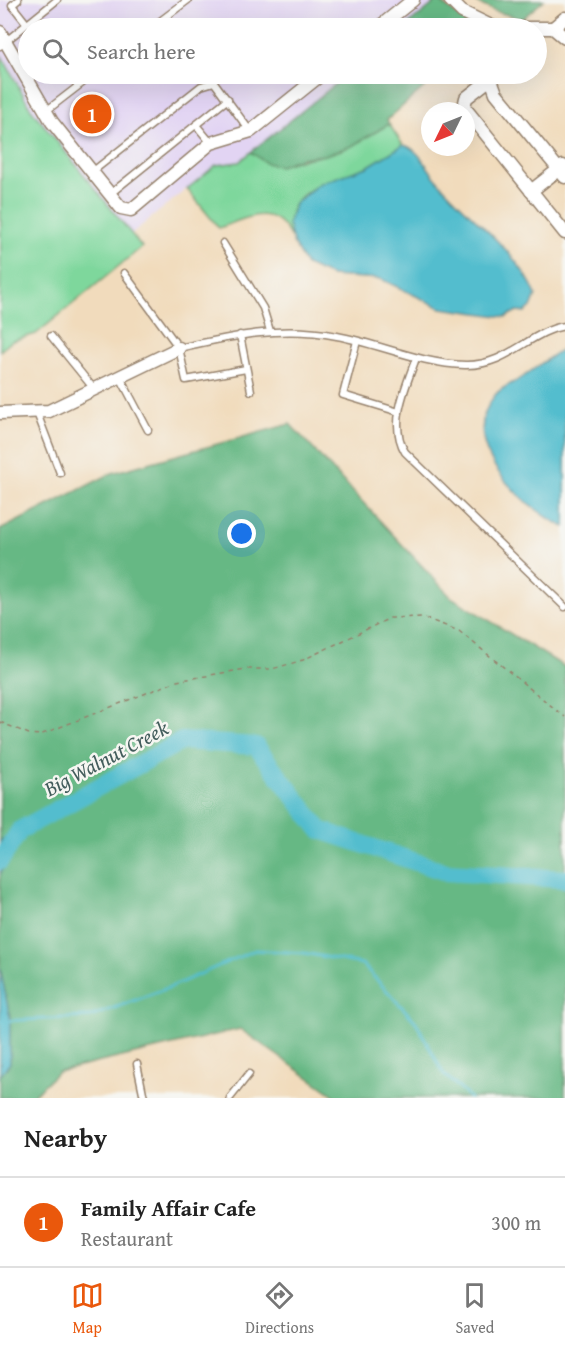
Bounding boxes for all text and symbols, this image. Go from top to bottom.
search box [18,18,547,84]
icon: search [39,35,72,68]
text: Search here [87,35,196,67]
pin: 1 [72,92,112,136]
north arrow [421,102,475,156]
your location [227,519,256,548]
water label: Big Walnut Creek [37,712,174,804]
text: Nearby [24,1118,107,1157]
text: Family Affair Cafe [81,1192,256,1224]
text: 1 [38,1208,49,1237]
text: 300 m [491,1208,541,1237]
text: Restaurant [81,1224,173,1253]
tab: Map [71,1279,104,1339]
tab: Directions [245,1279,314,1339]
tab: Saved [455,1279,494,1339]

